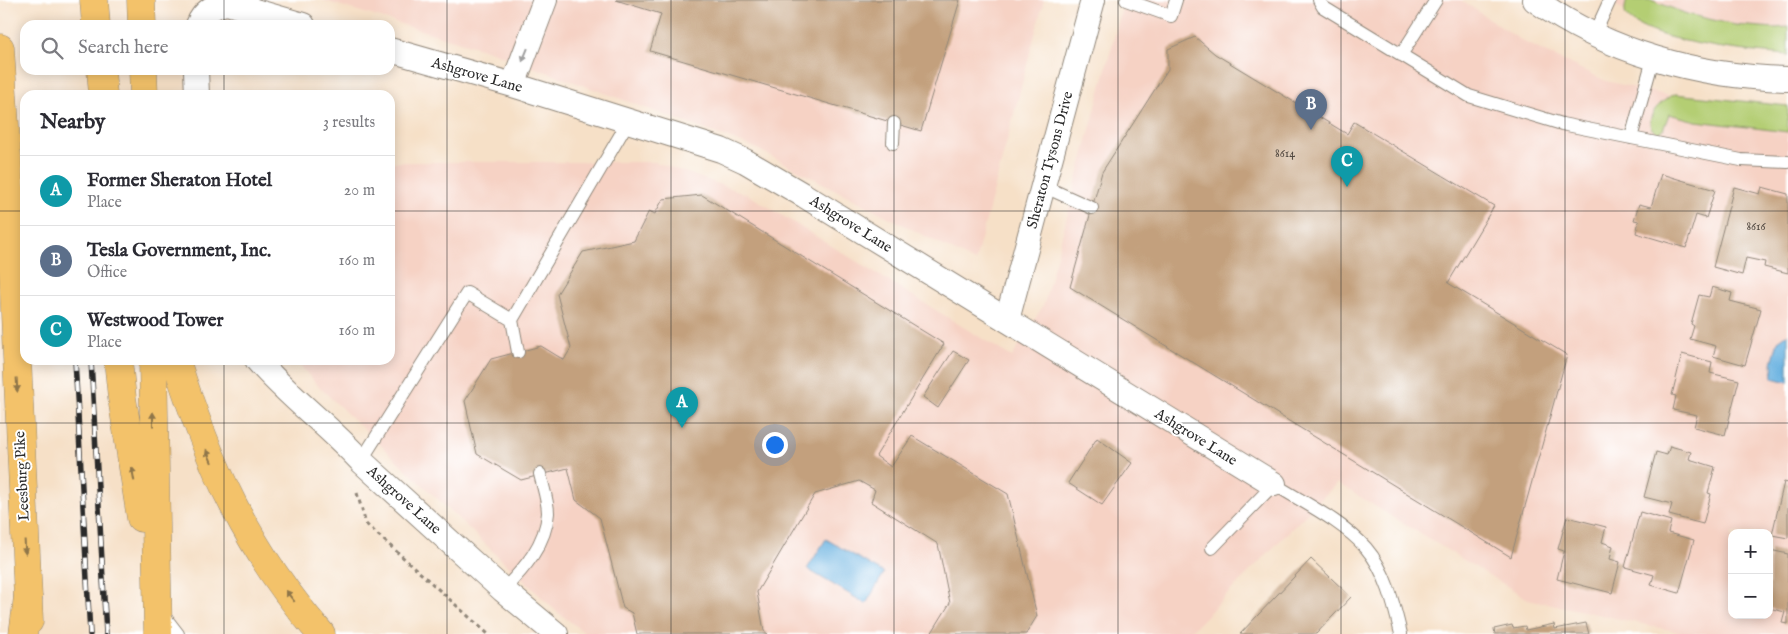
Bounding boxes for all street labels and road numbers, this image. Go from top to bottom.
street label: Ashgrove Lane [428,53,525,97]
street label: Sheraton Tysons Drive [1023,89,1077,231]
street label: Ashgrove Lane [805,191,896,257]
street label: Ashgrove Lane [1150,404,1241,470]
street label: Leesburg Pike [10,430,34,521]
street label: Ashgrove Lane [362,461,445,538]

